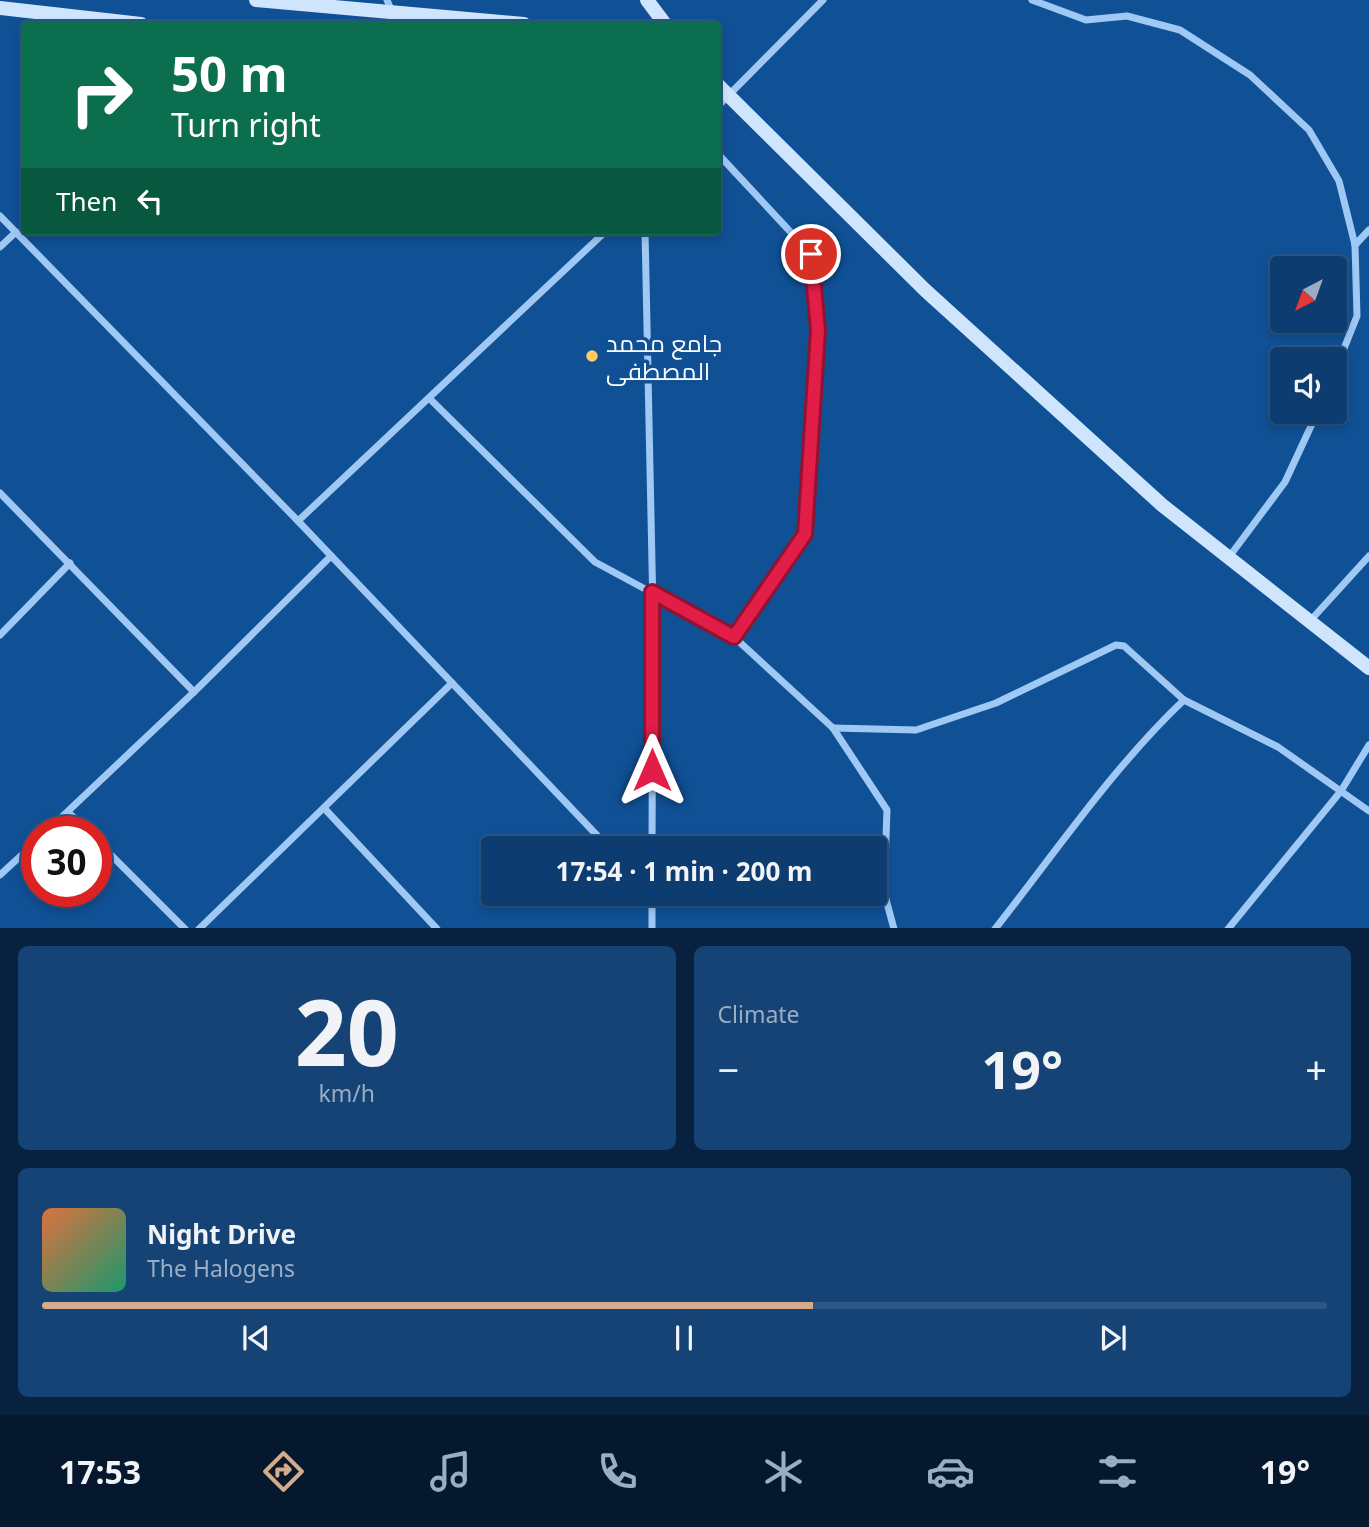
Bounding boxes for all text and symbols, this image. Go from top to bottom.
text: 50 m [171,40,288,106]
icon: right [56,49,147,140]
text: Turn right [171,103,321,146]
icon: left [131,182,169,220]
text: Then [56,183,117,219]
pin [781,224,841,284]
icon: arrive [792,235,830,273]
north arrow [1270,256,1348,332]
map controls [1270,256,1347,424]
place label: جامع محمد المصطفى [606,326,722,387]
button: sound [1270,347,1347,424]
marker: جامع محمد المصطفى [584,348,600,364]
position arrow [615,733,689,807]
speed limit sign: 30 [21,816,112,907]
text: 17:54 · 1 min · 200 m [556,853,812,889]
text: 20 [295,969,399,1093]
text: Climate [718,998,800,1030]
text: 19° [981,1033,1063,1104]
text: − [718,1043,739,1095]
text: + [1305,1043,1327,1095]
text: km/h [318,1077,375,1109]
text: Night Drive [147,1216,296,1252]
text: The Halogens [147,1252,295,1284]
icon: previous [237,1319,275,1357]
icon: pause [665,1319,703,1357]
icon: next [1094,1319,1132,1357]
icon: directions [259,1447,308,1496]
icon: music [426,1447,475,1496]
icon: phone [593,1447,642,1496]
icon: climate [759,1447,808,1496]
icon: car [926,1447,975,1496]
icon: filters [1093,1447,1142,1496]
text: 17:53 [59,1450,141,1493]
text: 19° [1260,1450,1310,1493]

